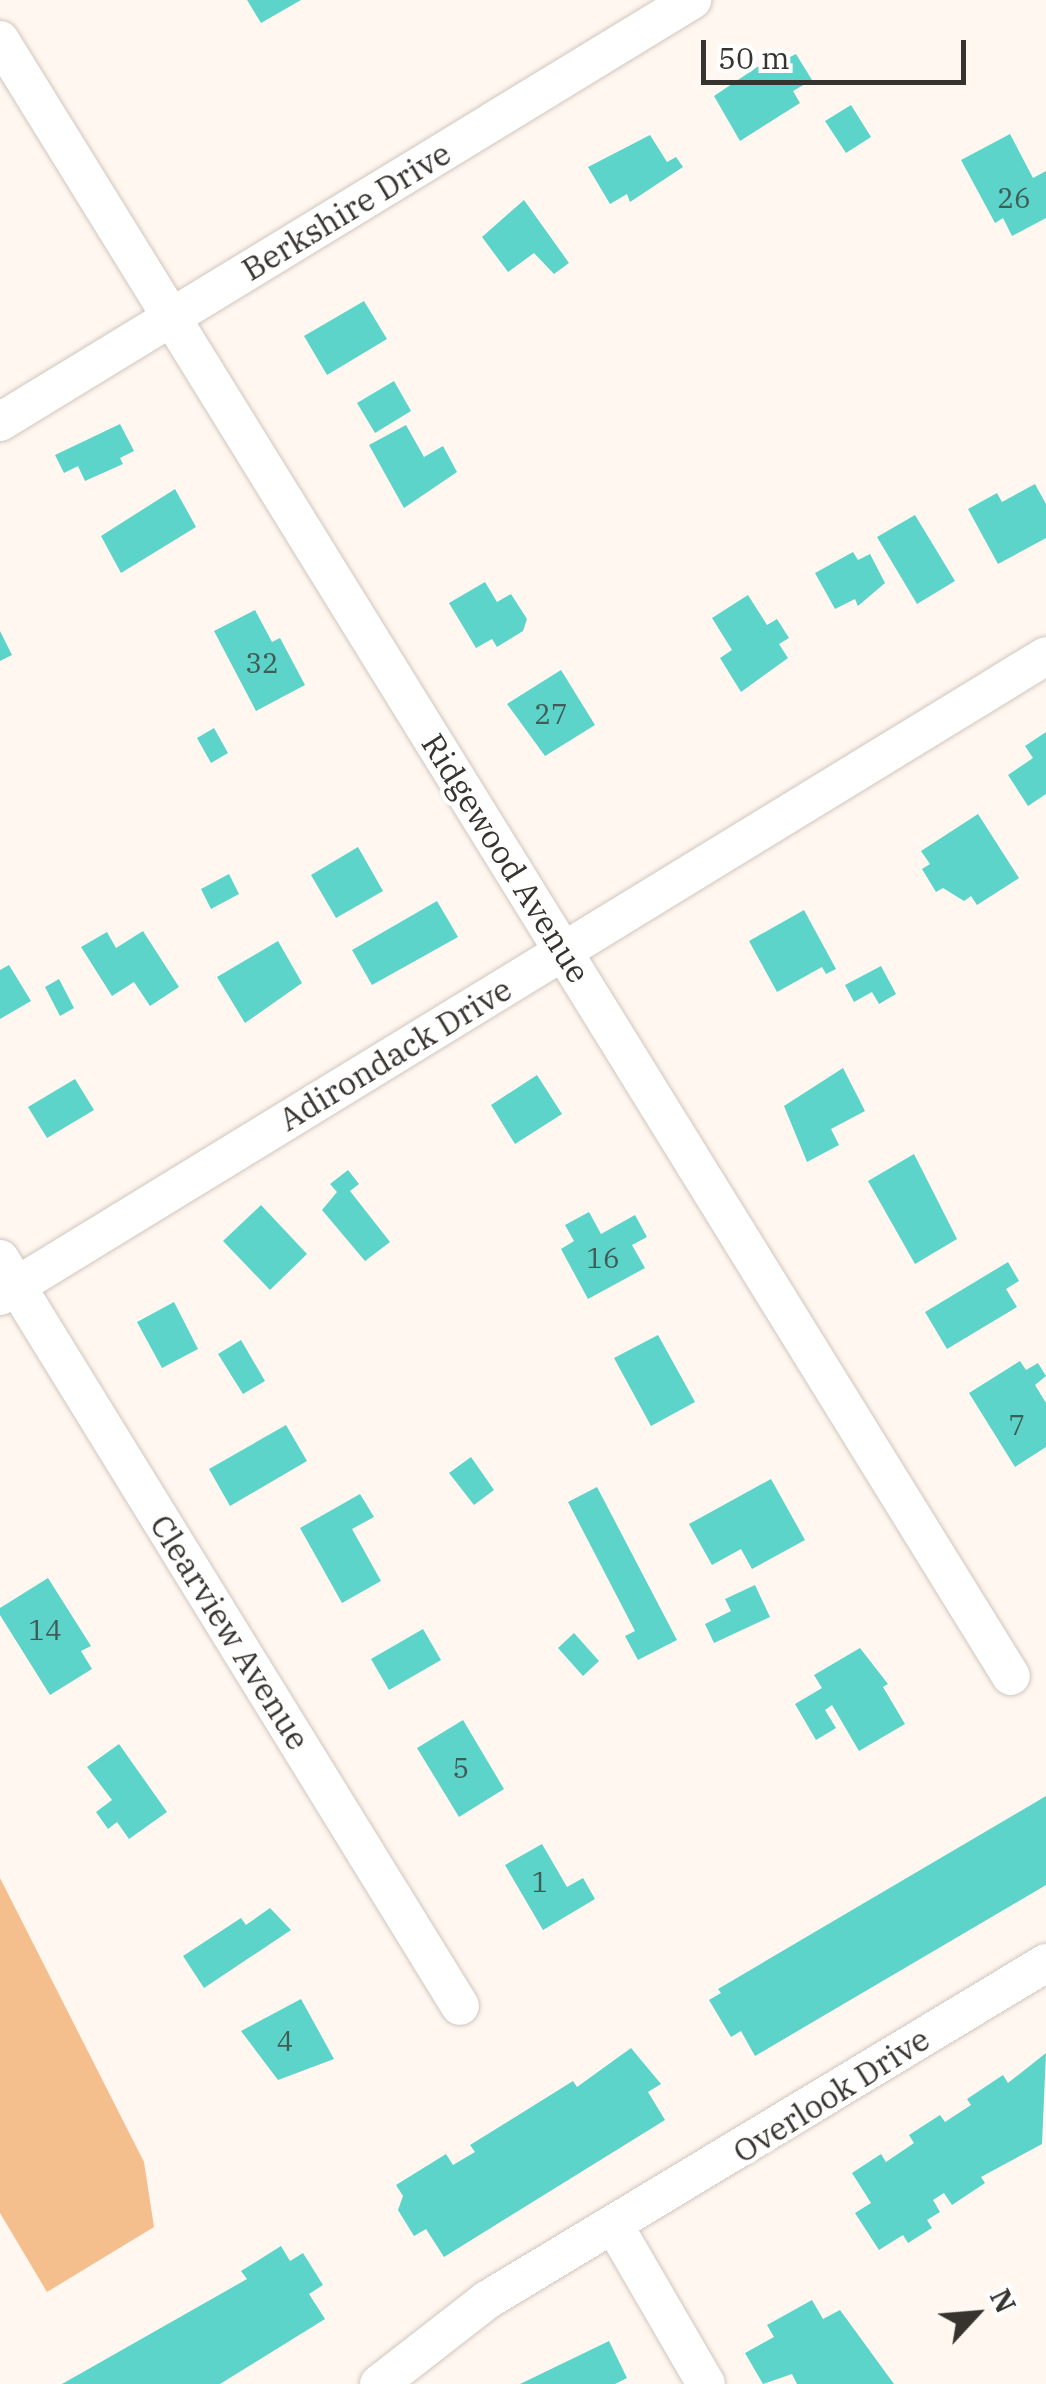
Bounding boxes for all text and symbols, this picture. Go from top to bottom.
scale bar [706,20,971,82]
text: 50 m [718,38,790,77]
street label: Berkshire Drive [235,134,457,288]
house number: 26 [997,181,1031,215]
house number: 32 [245,646,279,680]
house number: 27 [534,697,568,731]
street label: Ridgewood Avenue [414,726,598,990]
street label: Adirondack Drive [272,969,518,1139]
house number: 16 [586,1241,620,1275]
house number: 7 [1009,1408,1025,1442]
street label: Clearview Avenue [142,1508,318,1756]
house number: 14 [28,1613,62,1647]
house number: 5 [453,1751,469,1785]
house number: 1 [532,1865,548,1899]
street label: Overlook Drive [726,2019,936,2171]
house number: 4 [277,2024,293,2058]
north arrow [926,2264,1026,2364]
text: N [982,2283,1025,2319]

